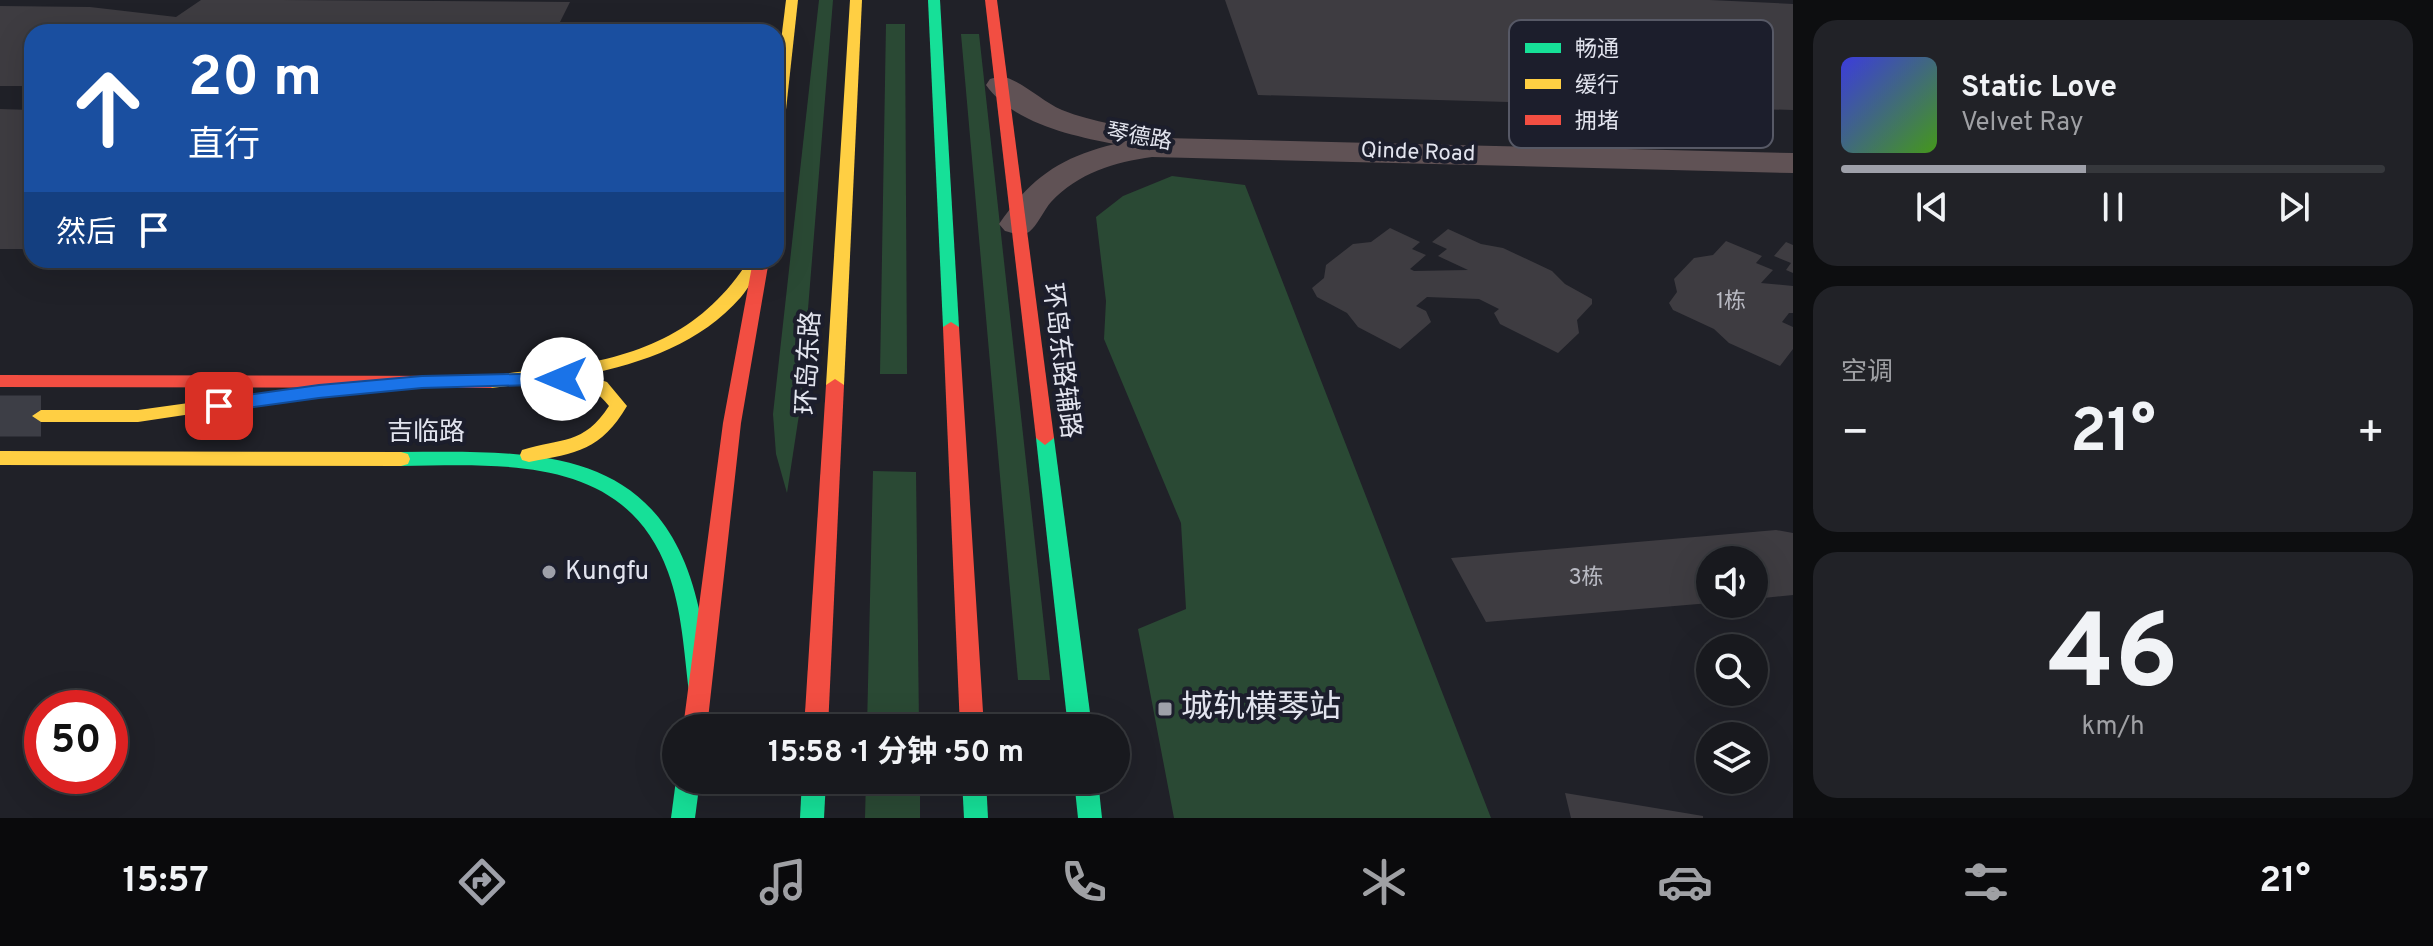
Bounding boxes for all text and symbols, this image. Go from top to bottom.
legend [1509,20,1773,148]
text: 畅通 [1575,37,1619,64]
text: 20 m [188,45,322,115]
icon: ahead [56,56,160,160]
text: Static Love [1961,70,2117,107]
text: 缓行 [1575,73,1619,100]
text: Velvet Ray [1961,107,2084,140]
text: 拥堵 [1575,109,1619,136]
street label: 琴德路 [1104,119,1174,157]
text: 直行 [188,124,260,170]
street label: Qinde Road [1360,138,1476,168]
icon: previous [1910,185,1954,229]
icon: pause [2091,185,2135,229]
icon: next [2272,185,2316,229]
icon: arrive [132,208,176,252]
text: 然后 [56,216,116,253]
street label: 环岛东路辅路 [1034,282,1086,440]
house number: 1栋 [1716,289,1746,316]
street label: 环岛东路 [791,310,829,416]
position arrow [520,337,604,421]
text: 空调 [1841,357,1893,390]
pin [185,372,253,440]
icon: arrive [197,384,241,428]
text: 21° [2070,397,2156,473]
text: − [1841,407,1869,463]
text: + [2357,407,2385,463]
street label: 吉临路 [387,417,465,450]
map controls [1696,546,1768,794]
button: sound [1696,546,1768,618]
place label: Kungfu [565,556,649,589]
marker: Kungfu [540,563,558,581]
house number: 3栋 [1568,565,1604,592]
text: 46 [2048,593,2178,725]
button: search [1696,634,1768,706]
place label: 城轨横琴站 [1181,689,1341,729]
speed limit sign: 50 [24,690,128,794]
marker: 城轨横琴站 [1156,700,1174,718]
text: km/h [2081,711,2145,744]
button: layers [1696,722,1768,794]
text: 15:58 · 1 分钟 · 50 m [768,735,1024,772]
icon: directions [454,854,510,910]
icon: music [755,854,811,910]
icon: phone [1056,854,1112,910]
icon: climate [1356,854,1412,910]
icon: car [1657,854,1713,910]
icon: filters [1958,854,2014,910]
text: 15:57 [122,859,209,905]
text: 21° [2259,859,2311,905]

